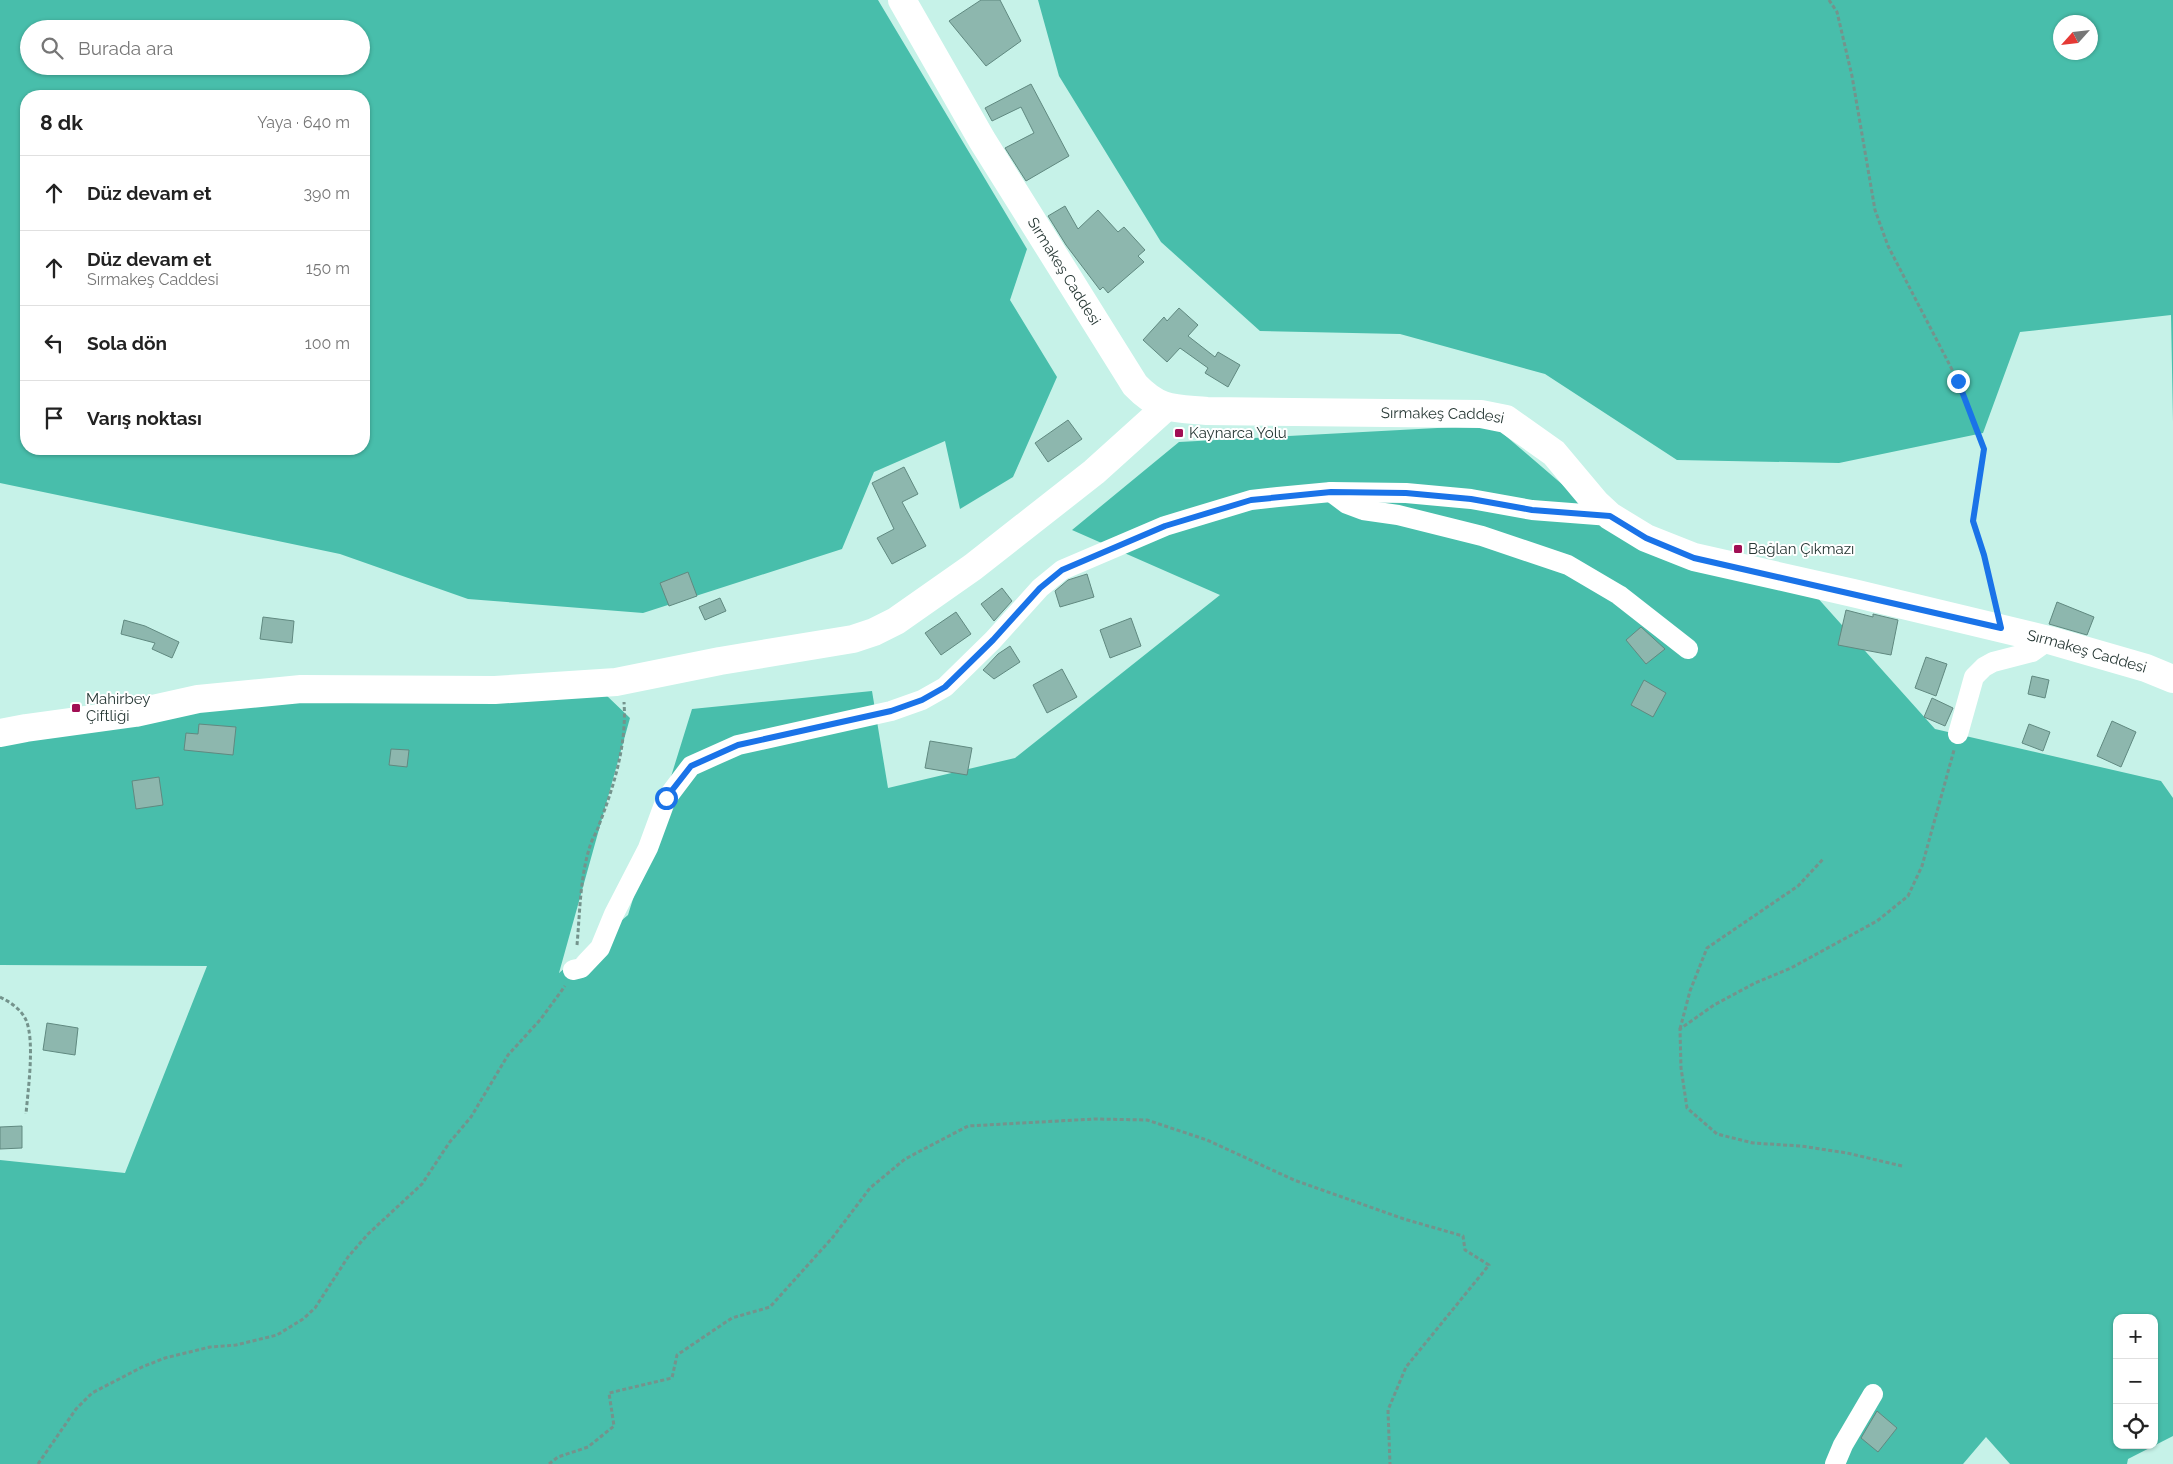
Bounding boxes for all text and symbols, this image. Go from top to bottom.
north arrow [2053,15,2098,60]
search box [20,20,370,75]
icon: search [38,34,66,62]
text: Burada ara [78,37,173,59]
text: 8 dk [40,110,83,135]
text: Yaya · 640 m [257,113,350,132]
icon: ahead [40,179,68,207]
text: Düz devam et [87,182,212,204]
text: 390 m [304,184,350,203]
street label: Sırmakeş Caddesi [1024,214,1104,328]
text: Düz devam et [87,248,212,270]
icon: ahead [40,254,68,282]
text: 150 m [306,259,350,278]
text: Sırmakeş Caddesi [87,270,219,289]
icon: left [40,329,68,357]
text: Sola dön [87,332,167,354]
text: 100 m [305,334,350,353]
route end [1947,370,1970,393]
icon: arrive [40,404,68,432]
street label: Sırmakeş Caddesi [1381,404,1506,427]
text: Varış noktası [87,407,202,429]
place label: Kaynarca Yolu [1189,424,1287,442]
marker: Kaynarca Yolu [1173,427,1185,439]
place label: Bağlan Çıkmazı [1748,540,1854,558]
marker: Bağlan Çıkmazı [1732,543,1744,555]
street label: Sırmakeş Caddesi [2025,626,2149,677]
place label: Mahirbey Çiftliği [86,690,151,725]
marker: Mahirbey Çiftliği [70,702,82,714]
route start [655,787,678,810]
map controls [2113,1314,2158,1449]
button: + [2113,1314,2158,1359]
button: − [2113,1359,2158,1404]
button: locate [2113,1404,2158,1449]

